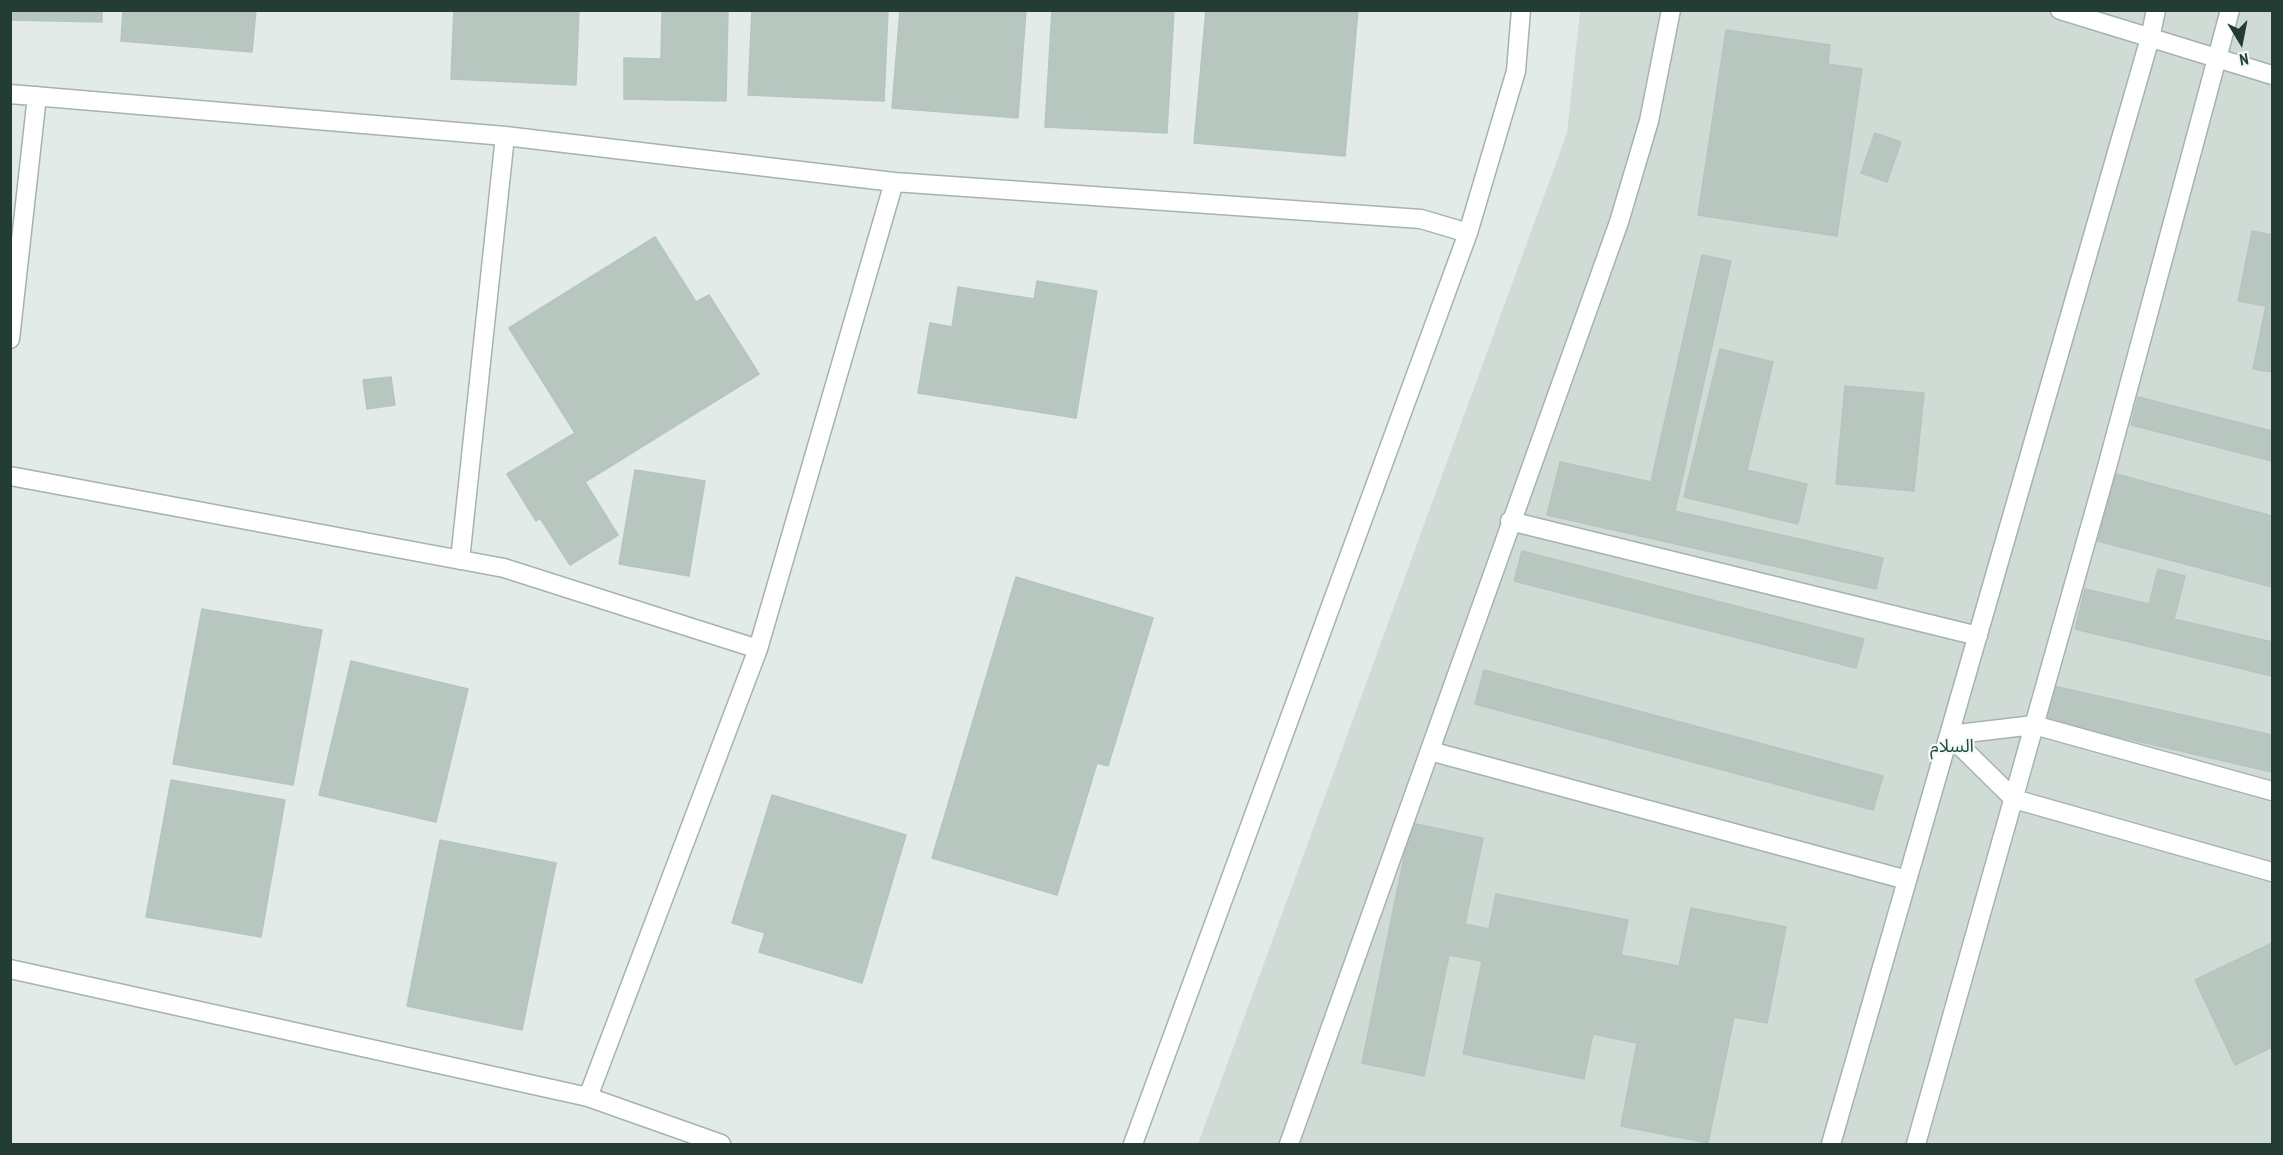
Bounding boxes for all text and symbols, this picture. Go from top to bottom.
north arrow [2211,12,2271,72]
text: N [2238,49,2250,70]
district label: السلام [1930,736,1974,758]

